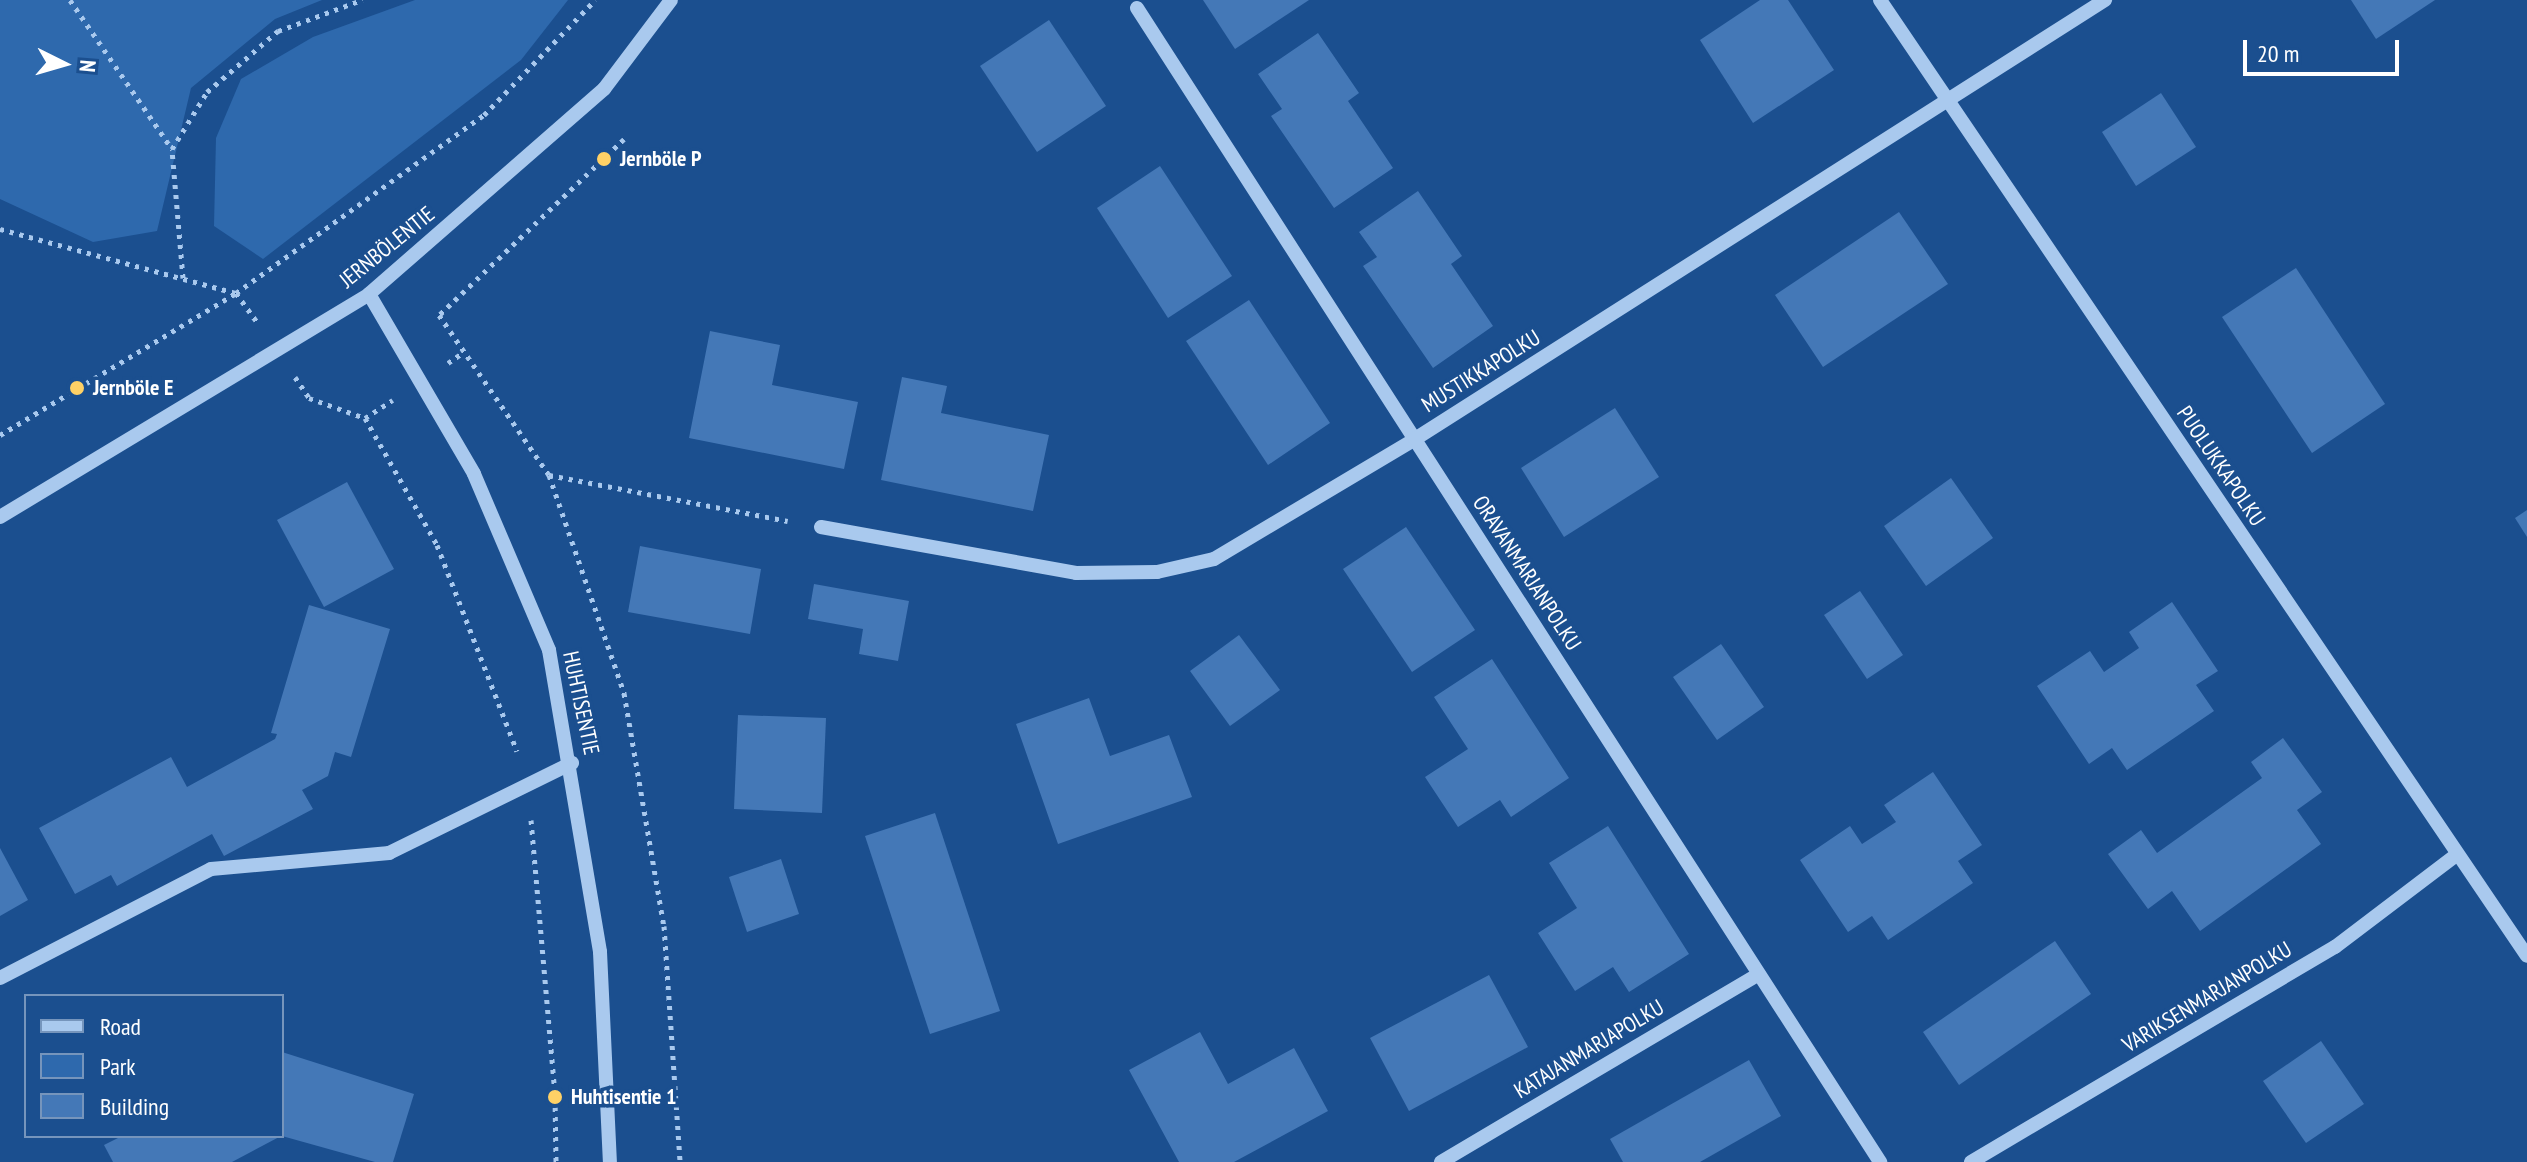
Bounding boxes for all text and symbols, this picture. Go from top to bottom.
north arrow [24,24,104,104]
scale bar [2247,24,2403,74]
text: 20 m [2257,38,2299,69]
text: N [73,59,102,73]
place label: Jernböle P [620,146,701,172]
marker: Jernböle P [595,150,613,168]
street label: JERNBÖLENTIE [334,201,440,293]
street label: MUSTIKKAPOLKU [1417,324,1545,418]
place label: Jernböle E [93,375,173,401]
marker: Jernböle E [68,379,86,397]
street label: PUOLUKKAPOLKU [2171,401,2271,531]
street label: ORAVANMARJANPOLKU [1467,491,1587,655]
street label: HUHTISENTIE [557,649,605,757]
street label: VARIKSENMARJANPOLKU [2118,936,2296,1058]
legend [24,994,284,1138]
street label: KATAJANMARJAPOLKU [1509,994,1669,1104]
text: Road [100,1011,141,1042]
text: Park [100,1051,136,1082]
place label: Huhtisentie 1 [571,1084,677,1110]
marker: Huhtisentie 1 [546,1088,564,1106]
text: Building [100,1091,169,1122]

